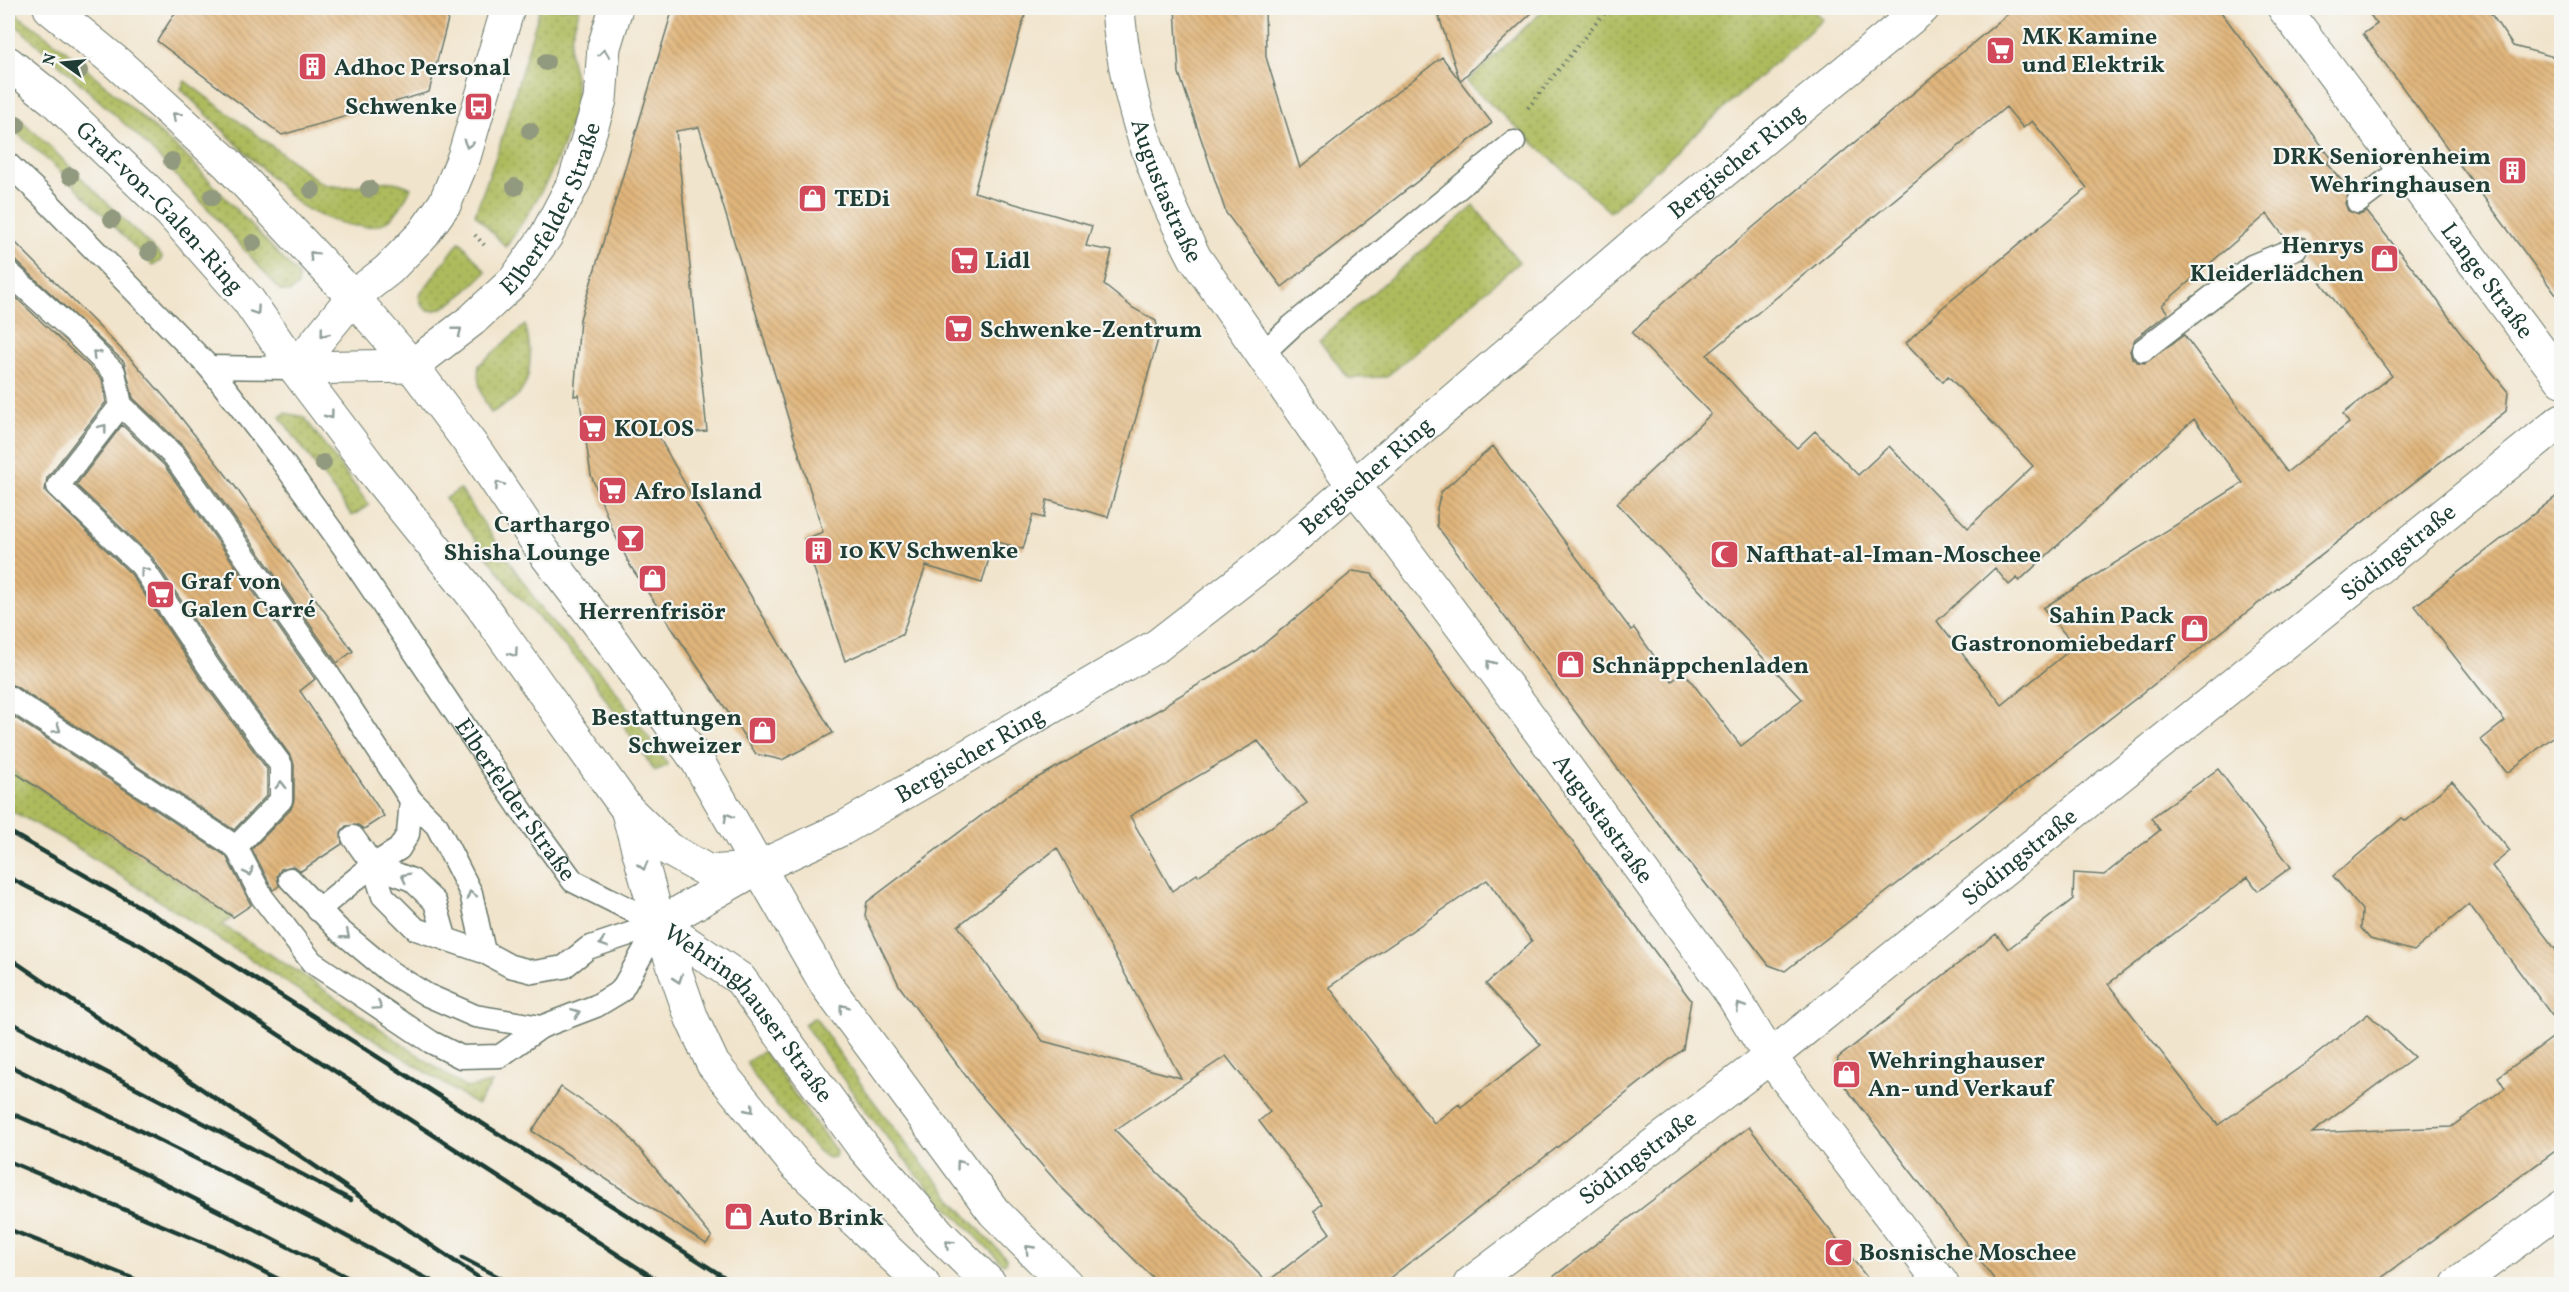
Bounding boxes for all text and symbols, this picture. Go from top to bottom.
place label: MK Kamine und Elektrik [2022,21,2165,83]
north arrow [33,33,93,93]
supermarket icon: MK Kamine und Elektrik [1985,34,2017,66]
one-way arrow [597,49,610,58]
text: N [38,51,63,68]
building icon: Adhoc Personal [297,51,329,83]
place label: Adhoc Personal [334,52,510,86]
bus stop icon: Schwenke [462,90,494,122]
place label: Schwenke [345,91,457,125]
street label: Bergischer Ring [1662,97,1813,229]
one-way arrow [172,113,183,124]
street label: Graf-von-Galen-Ring [67,114,250,303]
street label: Augustastraße [1120,115,1210,269]
street label: Elberfelder Straße [493,118,611,304]
one-way arrow [462,139,475,149]
place label: DRK Seniorenheim Wehringhausen [2272,141,2491,203]
building icon: DRK Seniorenheim Wehringhausen [2496,154,2528,186]
shop icon: TEDi [797,182,829,214]
place label: TEDi [834,183,890,217]
street label: Lange Straße [2431,216,2541,347]
place label: Henrys Kleiderlädchen [2190,230,2364,292]
shop icon: Henrys Kleiderlädchen [2369,243,2401,275]
supermarket icon: Lidl [948,244,980,276]
place label: Lidl [985,245,1030,279]
one-way arrow [309,251,320,261]
one-way arrow [249,305,260,316]
supermarket icon: Schwenke-Zentrum [943,313,975,345]
place label: Schwenke-Zentrum [980,314,1202,348]
one-way arrow [320,326,331,337]
one-way arrow [452,327,463,338]
one-way arrow [93,351,104,362]
one-way arrow [323,408,334,419]
street label: Bergischer Ring [1293,410,1441,545]
supermarket icon: KOLOS [577,412,609,444]
place label: KOLOS [614,413,694,447]
one-way arrow [95,423,106,434]
supermarket icon: Afro Island [597,475,629,507]
place label: Afro Island [634,476,762,510]
one-way arrow [495,481,506,492]
street label: Södingstraße [2334,496,2464,611]
place label: Carthargo Shisha Lounge [444,509,610,571]
bar icon: Carthargo Shisha Lounge [615,522,647,554]
building icon: 10 KV Schwenke [802,534,834,566]
place label: 10 KV Schwenke [839,535,1018,569]
mosque icon: Nafthat-al-Iman-Moschee [1709,538,1741,570]
place label: Nafthat-al-Iman-Moschee [1746,539,2041,573]
shop icon: Herrenfrisör [636,562,668,594]
one-way arrow [140,566,151,577]
place label: Graf von Galen Carré [181,566,316,628]
supermarket icon: Graf von Galen Carré [144,579,176,611]
place label: Herrenfrisör [578,596,726,630]
place label: Sahin Pack Gastronomiebedarf [1951,600,2177,662]
shop icon: Sahin Pack Gastronomiebedarf [2179,613,2211,645]
one-way arrow [507,646,518,657]
shop icon: Schnäppchenladen [1555,649,1587,681]
place label: Schnäppchenladen [1592,650,1809,684]
one-way arrow [1486,660,1497,671]
street label: Bergischer Ring [890,700,1051,813]
place label: Bestattungen Schweizer [591,702,742,764]
street label: Elberfelder Straße [445,712,583,889]
shop icon: Bestattungen Schweizer [747,715,779,747]
one-way arrow [51,721,61,733]
street label: Augustastraße [1543,748,1661,891]
one-way arrow [275,781,287,790]
street label: Södingstraße [1955,801,2086,915]
one-way arrow [724,813,735,823]
one-way arrow [635,861,648,871]
one-way arrow [242,866,253,876]
one-way arrow [400,873,411,885]
one-way arrow [466,891,478,901]
street label: Wehringhauser Straße [656,917,840,1110]
one-way arrow [339,928,350,939]
one-way arrow [598,935,609,948]
one-way arrow [671,973,684,984]
one-way arrow [372,999,382,1011]
one-way arrow [1735,1003,1747,1013]
one-way arrow [839,1004,850,1015]
one-way arrow [570,1008,581,1021]
place label: Wehringhauser An- und Verkauf [1868,1045,2055,1107]
shop icon: Wehringhauser An- und Verkauf [1831,1058,1863,1090]
one-way arrow [743,1103,754,1114]
street label: Södingstraße [1573,1103,1705,1215]
one-way arrow [956,1160,967,1171]
shop icon: Auto Brink [722,1201,754,1233]
place label: Auto Brink [759,1202,884,1236]
mosque icon: Bosnische Moschee [1822,1236,1854,1268]
place label: Bosnische Moschee [1859,1237,2077,1271]
one-way arrow [945,1240,956,1251]
one-way arrow [1026,1245,1037,1256]

